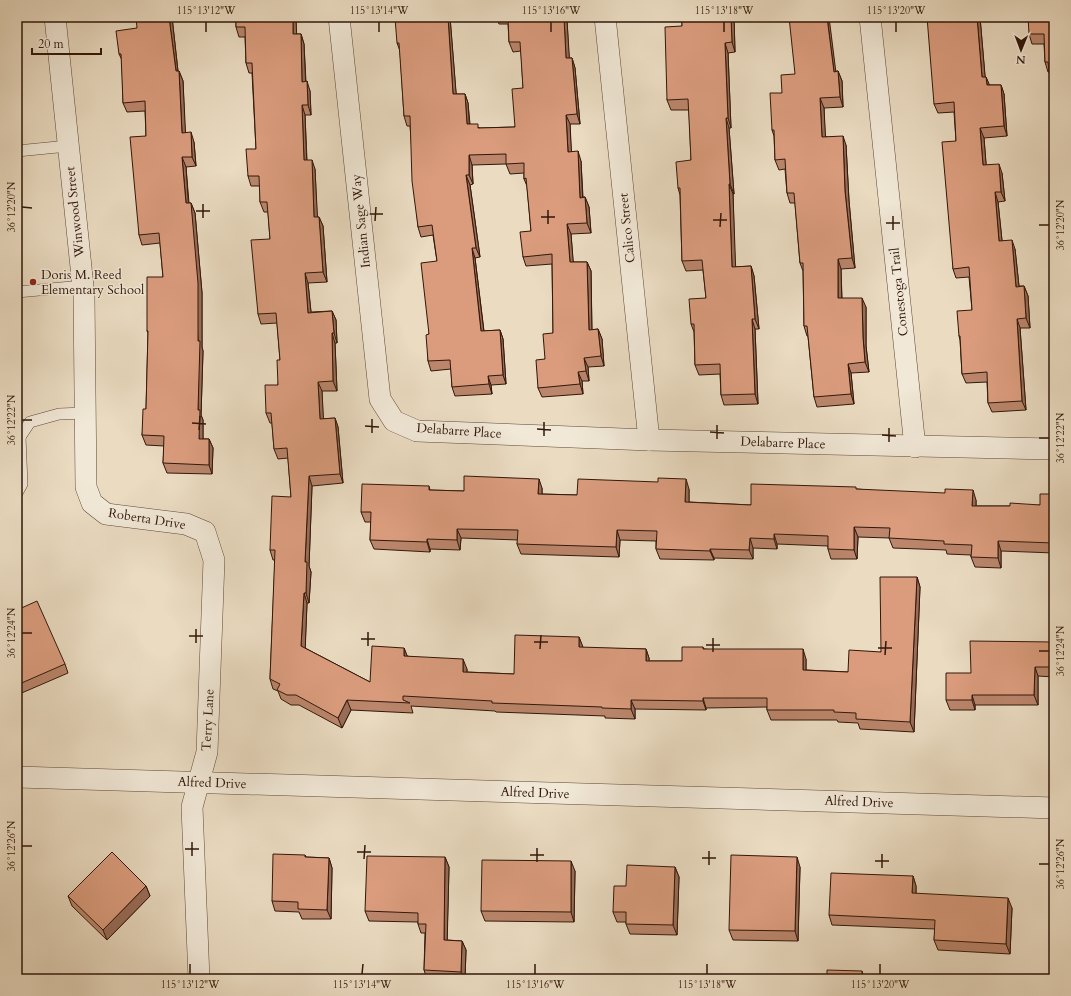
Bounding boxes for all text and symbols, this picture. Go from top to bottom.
text: 115°13'12"W [177,4,236,18]
text: 115°13'14"W [350,4,409,18]
text: 115°13'16"W [522,4,581,18]
text: 115°13'18"W [695,4,754,18]
text: 115°13'20"W [867,4,926,18]
scale bar [32,30,101,56]
north arrow [1001,30,1041,70]
text: 20 m [38,36,65,52]
text: N [1015,52,1026,67]
street label: Winwood Street [61,166,89,259]
street label: Indian Sage Way [347,173,375,269]
text: 36°12'20"N [5,181,19,232]
street label: Calico Street [614,192,640,264]
text: 36°12'20"N [1054,199,1068,250]
street label: Conestoga Trail [885,246,913,337]
place label: Doris M. Reed Elementary School [41,266,145,299]
marker: Doris M. Reed Elementary School [28,277,38,287]
text: 36°12'22"N [5,394,19,445]
text: 36°12'22"N [1054,412,1068,463]
street label: Delabarre Place [416,419,502,443]
street label: Delabarre Place [740,433,826,453]
street label: Roberta Drive [107,504,187,534]
text: 36°12'24"N [5,607,19,658]
text: 36°12'24"N [1054,625,1068,676]
street label: Terry Lane [197,688,219,751]
street label: Alfred Drive [177,773,247,793]
street label: Alfred Drive [500,783,570,803]
street label: Alfred Drive [824,792,894,812]
text: 36°12'26"N [5,820,19,871]
text: 36°12'26"N [1054,838,1068,889]
text: 115°13'12"W [161,978,220,992]
text: 115°13'14"W [333,978,392,992]
text: 115°13'16"W [506,978,565,992]
text: 115°13'18"W [678,978,737,992]
text: 115°13'20"W [851,978,910,992]

